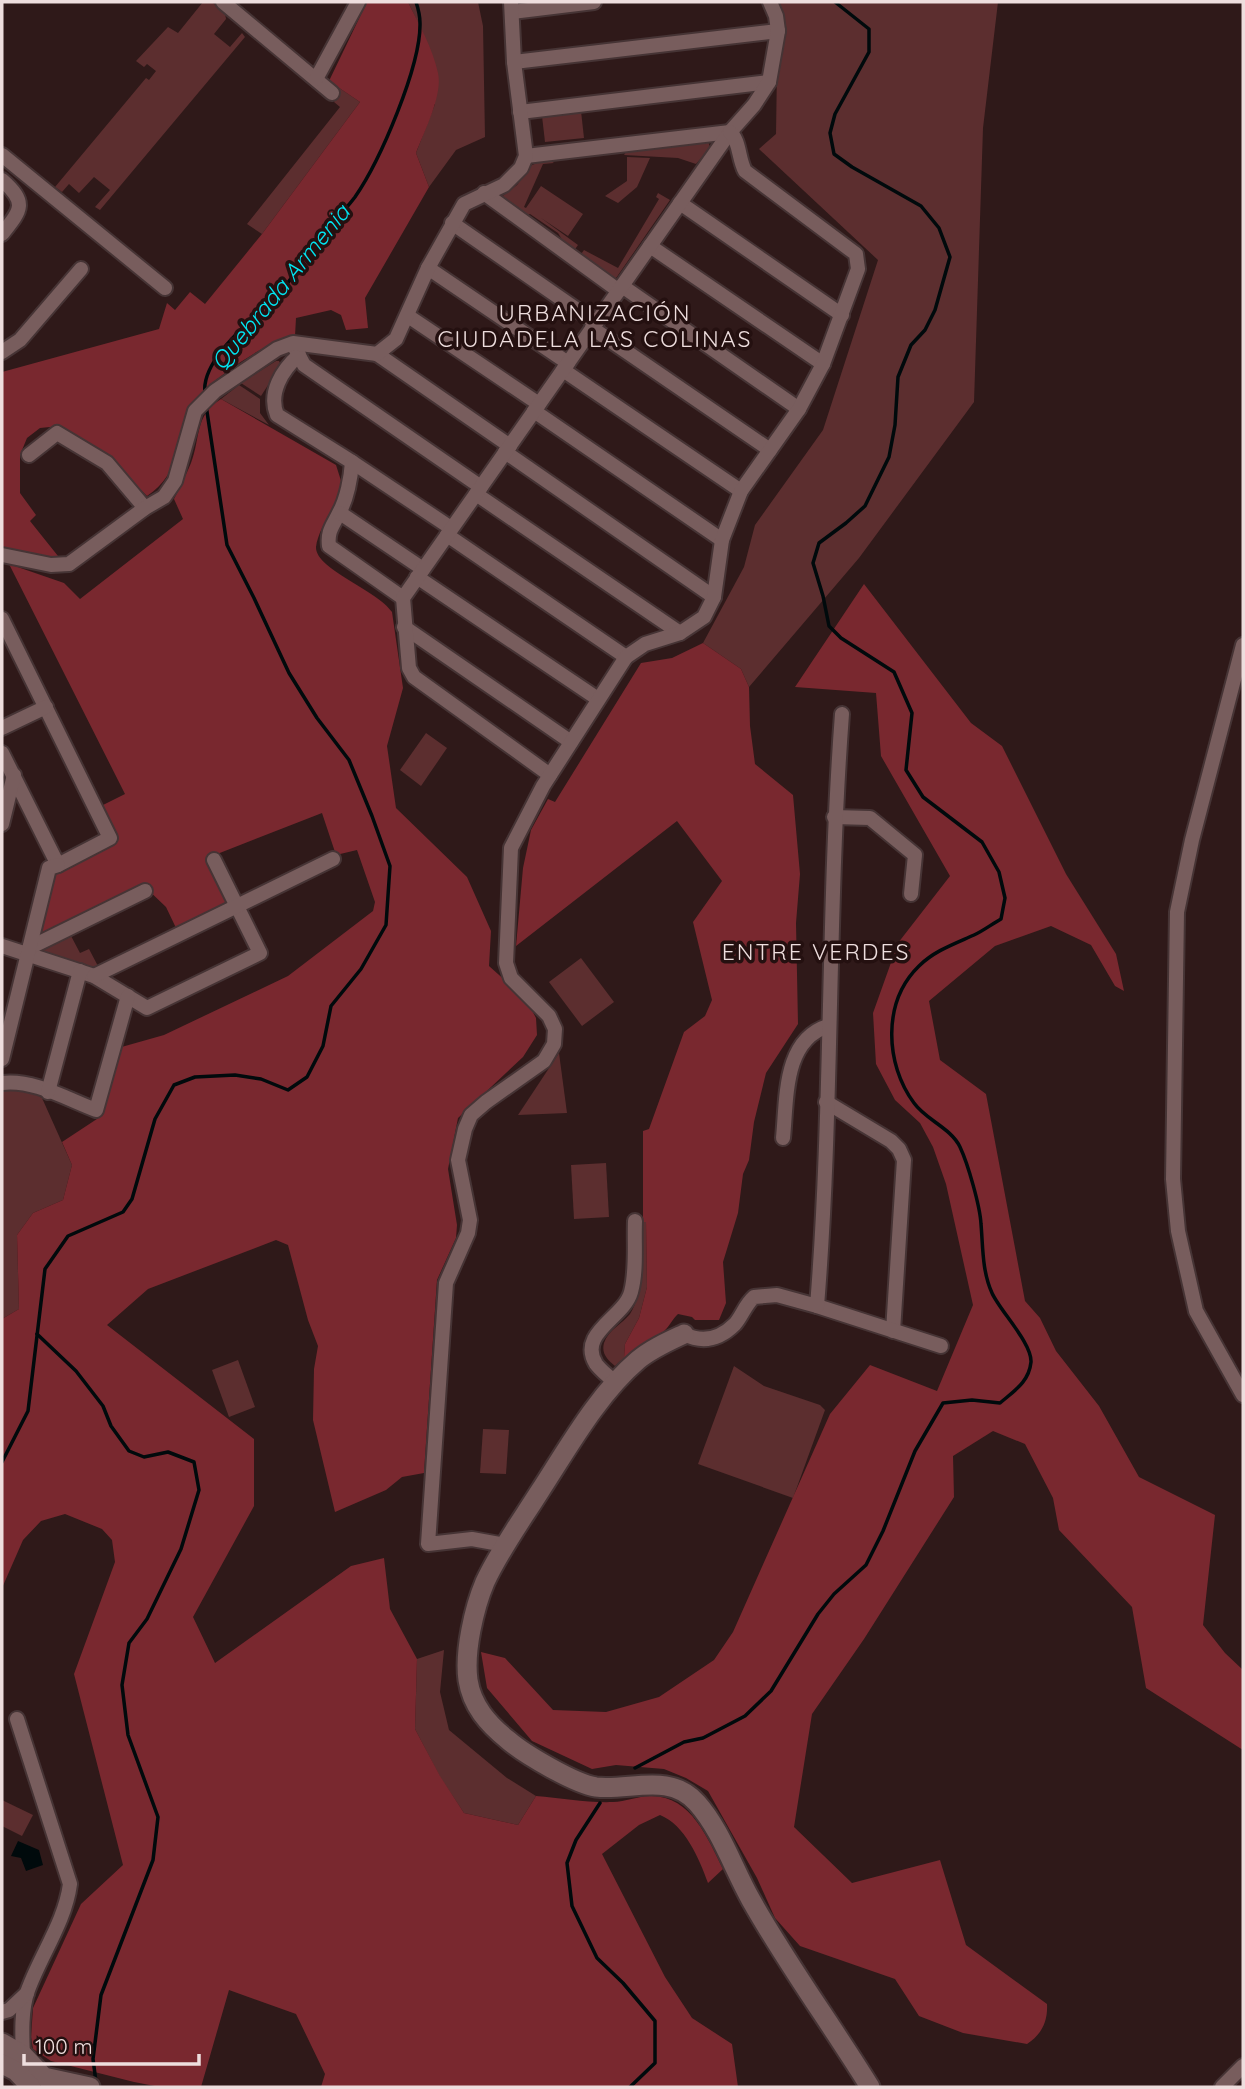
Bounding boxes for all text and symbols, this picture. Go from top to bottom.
water label: Quebrada Armenia [204,198,356,376]
district label: URBANIZACIÓN CIUDADELA LAS COLINAS [438,298,752,353]
district label: ENTRE VERDES [722,937,910,966]
scale bar [24,2022,200,2066]
text: 100 m [35,2033,93,2059]

